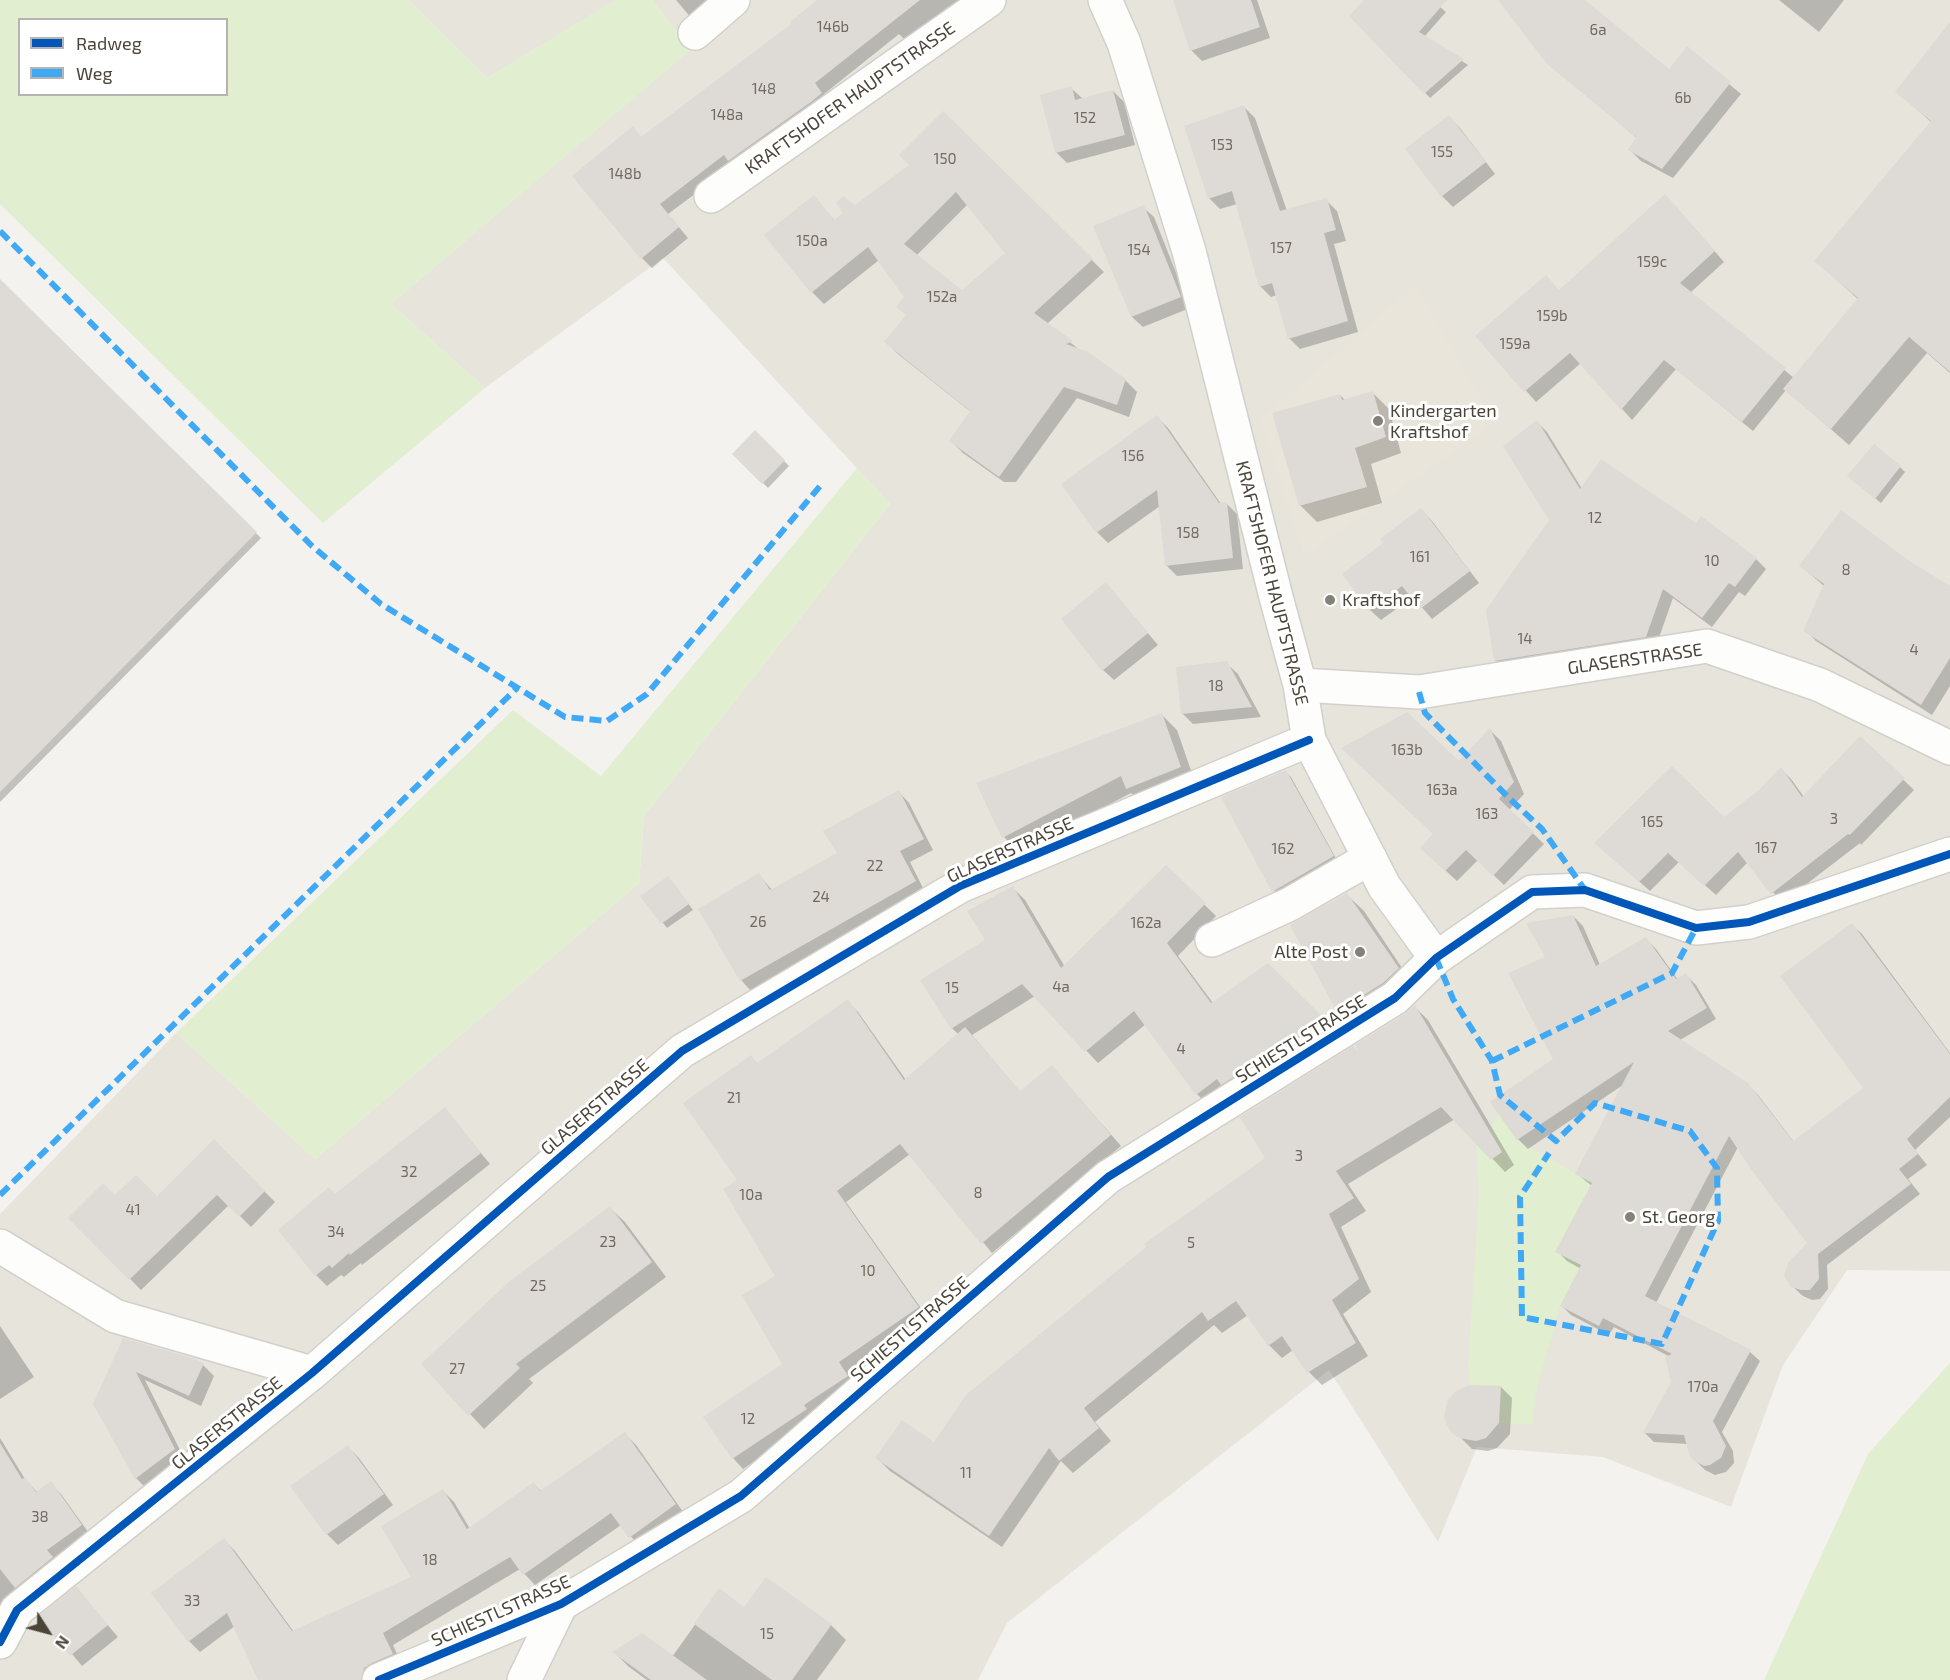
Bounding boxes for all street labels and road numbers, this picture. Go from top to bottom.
street label: KRAFTSHOFER HAUPTSTRASSE [741,17,959,179]
street label: KRAFTSHOFER HAUPTSTRASSE [1231,458,1313,708]
street label: GLASERSTRASSE [1566,639,1704,679]
street label: GLASERSTRASSE [943,812,1077,888]
street label: SCHIESTLSTRASSE [1232,990,1370,1088]
street label: GLASERSTRASSE [537,1054,653,1160]
street label: SCHIESTLSTRASSE [846,1272,974,1386]
street label: GLASERSTRASSE [167,1372,287,1474]
street label: SCHIESTLSTRASSE [428,1571,574,1651]

